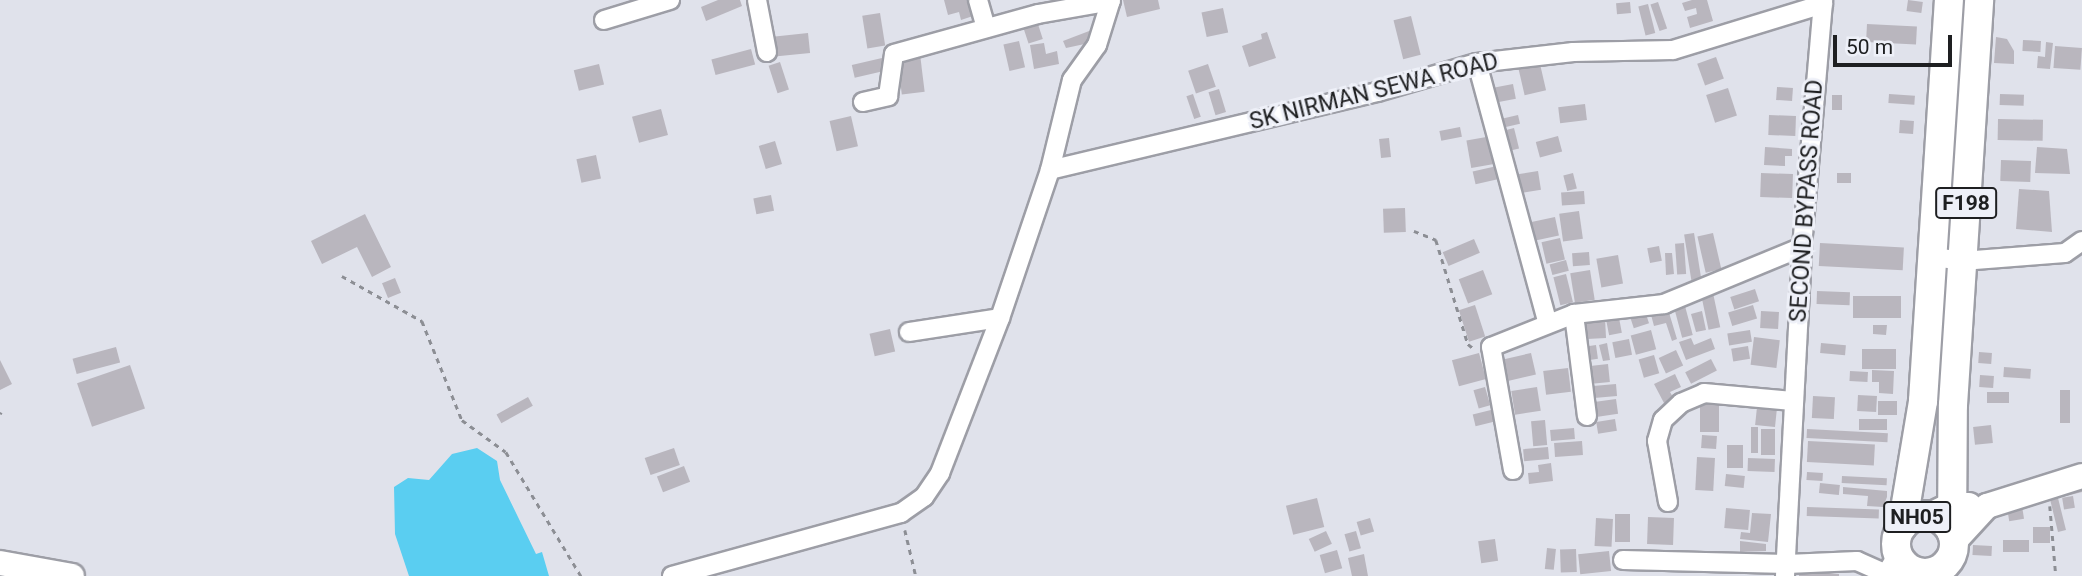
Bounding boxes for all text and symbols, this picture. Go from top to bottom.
scale bar [1837,21,1956,65]
text: 50 m [1846,35,1893,59]
street label: SK NIRMAN SEWA ROAD [1247,48,1501,136]
street label: SECOND BYPASS ROAD [1785,79,1829,323]
road number: F198 [1934,186,1997,220]
road number: NH05 [1882,500,1952,534]

